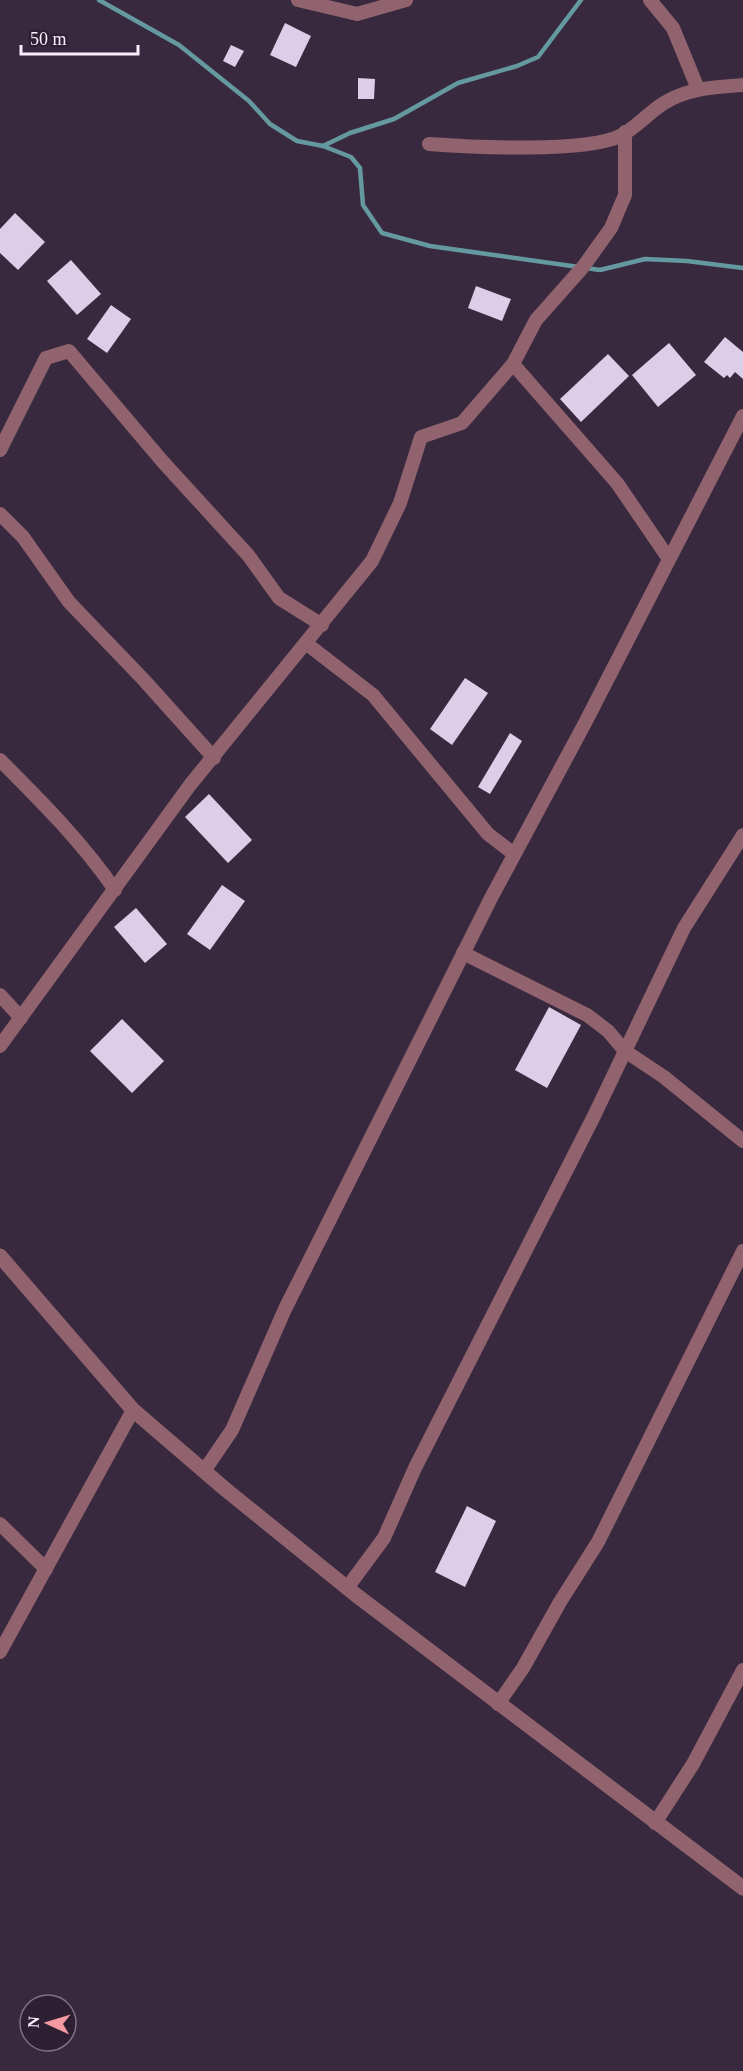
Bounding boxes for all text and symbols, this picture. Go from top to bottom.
scale bar [21,18,138,56]
text: 50 m [30,29,67,49]
north arrow [18,1993,78,2053]
text: N [25,2015,42,2028]

